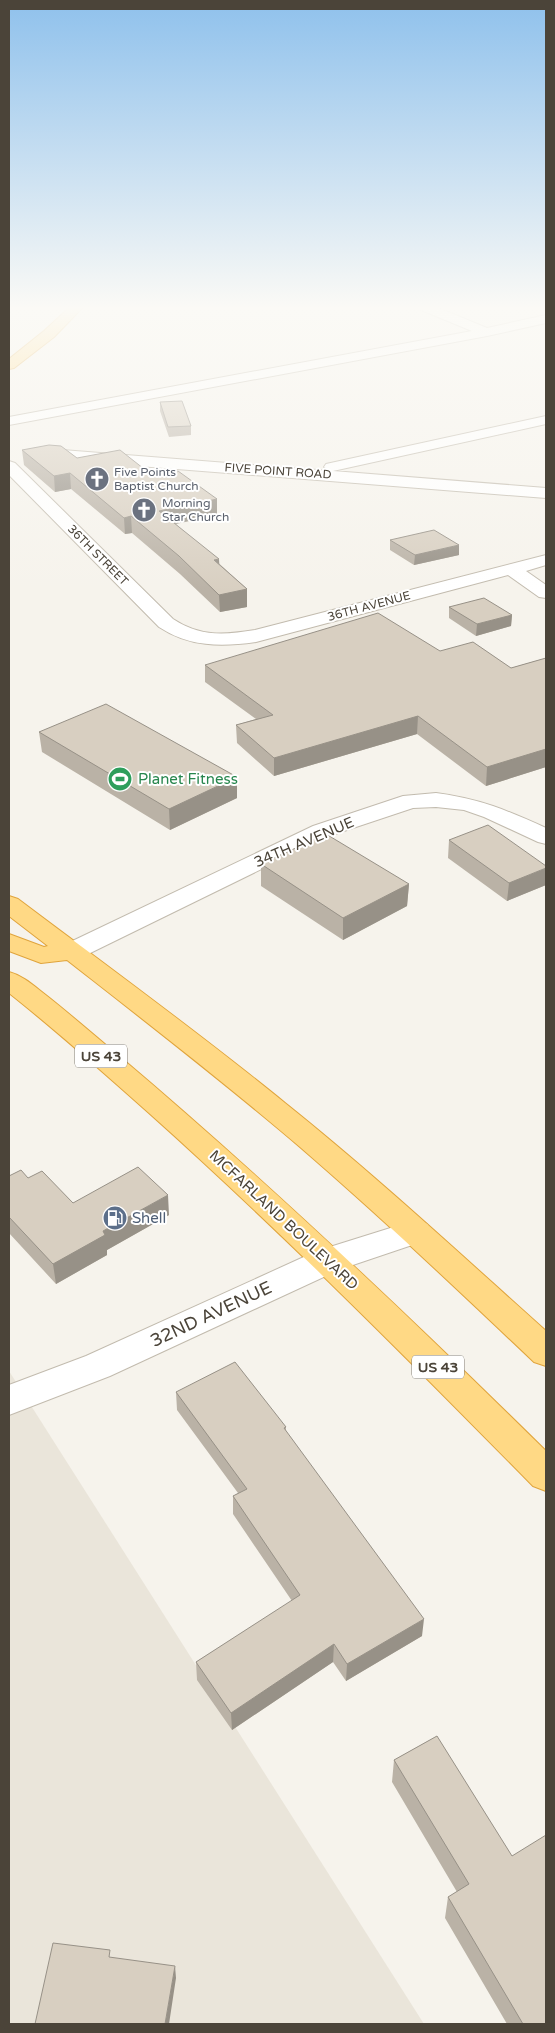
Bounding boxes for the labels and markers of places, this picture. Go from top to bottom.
place label: Five Points Baptist Church [114,465,199,493]
church icon: Five Points Baptist Church [84,466,110,492]
place label: Morning Star Church [162,496,229,524]
church icon: Morning Star Church [131,497,157,523]
sports icon: Planet Fitness [107,766,133,792]
place label: Planet Fitness [138,770,238,788]
fuel station icon: Shell [102,1205,128,1231]
place label: Shell [132,1209,166,1227]

